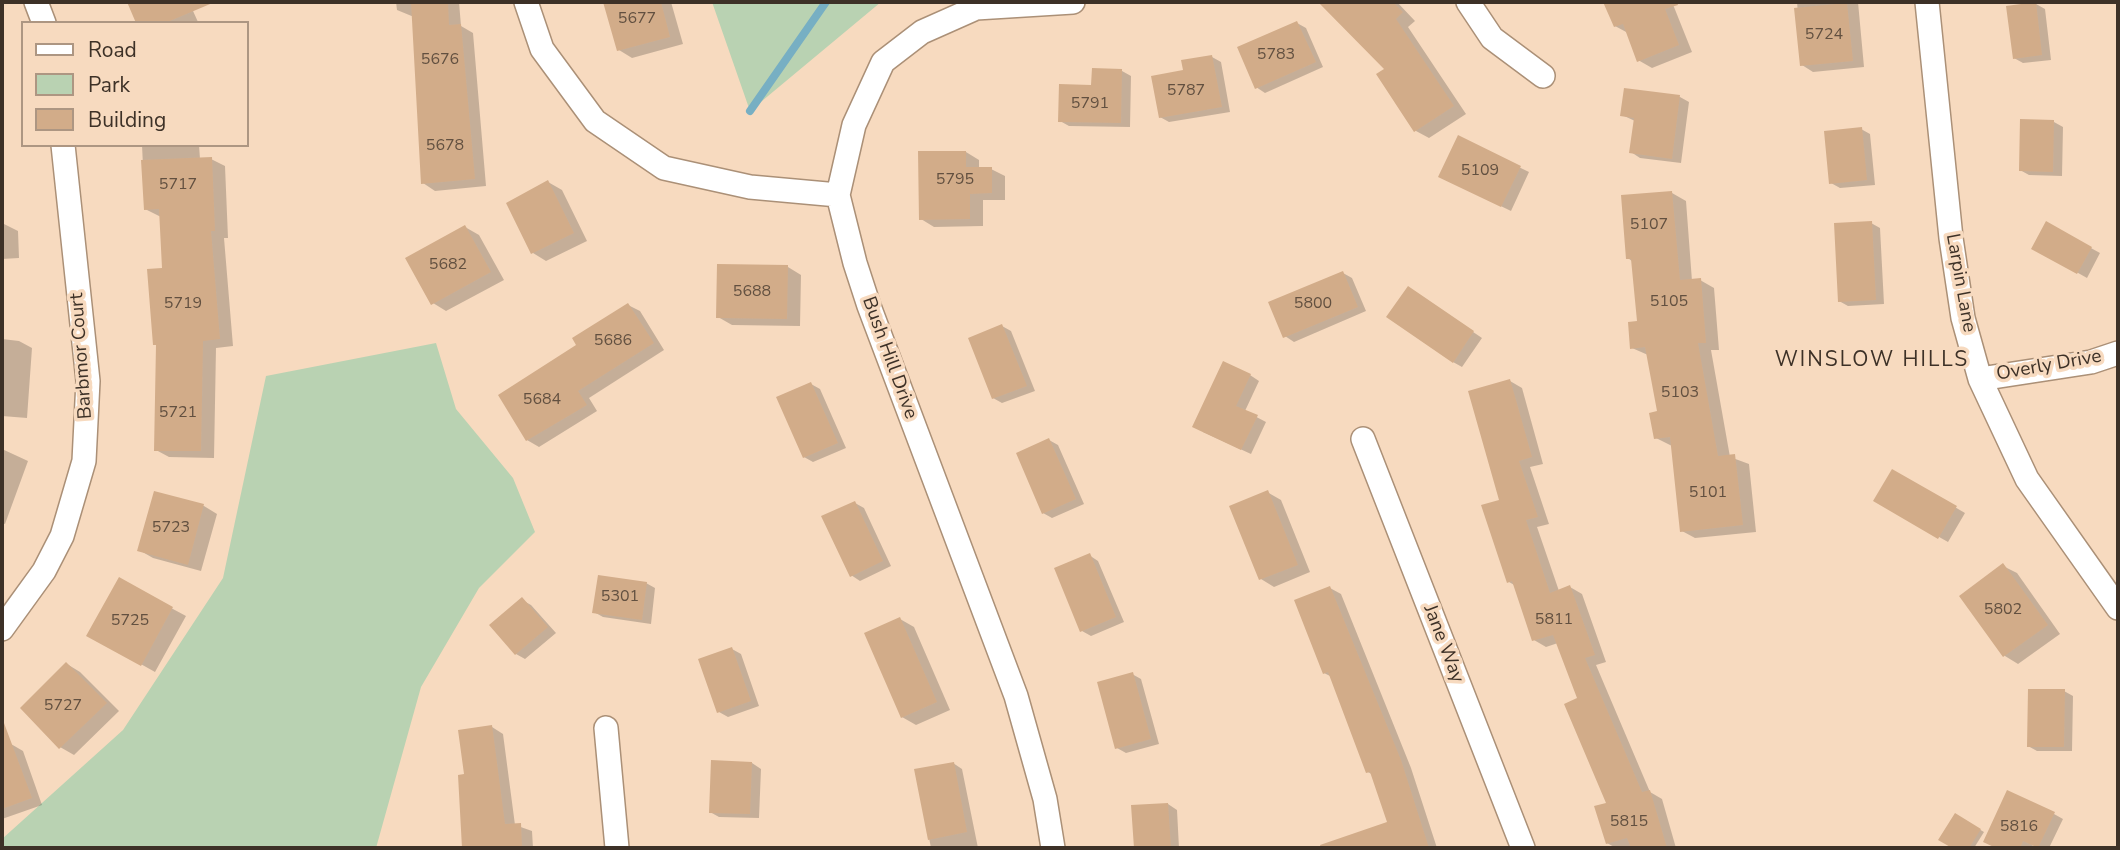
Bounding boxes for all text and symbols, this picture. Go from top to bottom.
house number: 5677 [618,9,656,29]
legend [21,21,248,147]
house number: 5724 [1805,25,1843,45]
text: Road [88,36,137,64]
house number: 5783 [1257,45,1295,65]
house number: 5676 [421,50,459,70]
text: Park [88,71,130,99]
house number: 5787 [1167,81,1205,101]
house number: 5791 [1071,94,1109,114]
text: Building [88,106,166,134]
house number: 5678 [426,136,464,156]
house number: 5109 [1461,161,1499,181]
house number: 5795 [936,170,974,190]
house number: 5717 [159,175,197,195]
house number: 5107 [1630,215,1668,235]
street label: Larpin Lane [1940,232,1980,334]
house number: 5682 [429,255,467,275]
house number: 5688 [733,282,771,302]
street label: Barbmor Court [66,292,98,420]
house number: 5105 [1650,292,1688,312]
house number: 5719 [164,294,202,314]
street label: Bush Hill Drive [856,294,922,422]
house number: 5800 [1294,294,1332,314]
house number: 5686 [594,331,632,351]
street label: Overly Drive [1995,346,2103,386]
district label: WINSLOW HILLS [1776,348,1968,374]
house number: 5103 [1661,383,1699,403]
house number: 5684 [523,390,561,410]
house number: 5721 [159,403,197,423]
house number: 5101 [1689,483,1727,503]
house number: 5723 [152,518,190,538]
house number: 5301 [601,587,639,607]
house number: 5802 [1984,600,2022,620]
street label: Jane Way [1418,602,1468,686]
house number: 5811 [1535,610,1573,630]
house number: 5725 [111,611,149,631]
house number: 5727 [44,696,82,716]
house number: 5815 [1610,812,1648,832]
house number: 5816 [2000,817,2038,837]

